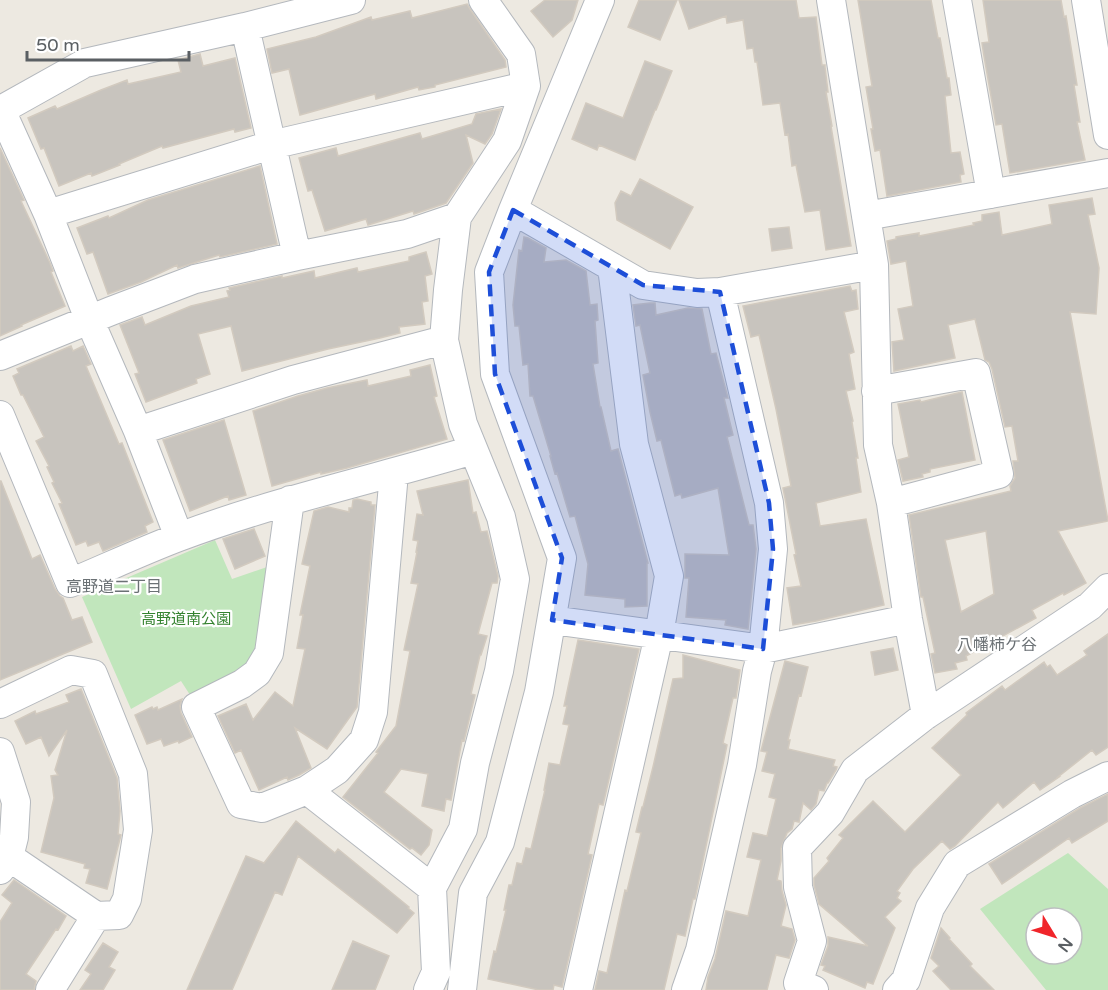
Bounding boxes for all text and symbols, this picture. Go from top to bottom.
scale bar [27,24,189,62]
text: 50 m [36,34,80,56]
district label: 高野道二丁目 [66,577,162,597]
park label: 高野道南公園 [141,610,231,628]
district label: 八幡柿ケ谷 [957,635,1037,655]
north arrow [1024,906,1084,966]
text: N [1053,933,1077,956]

